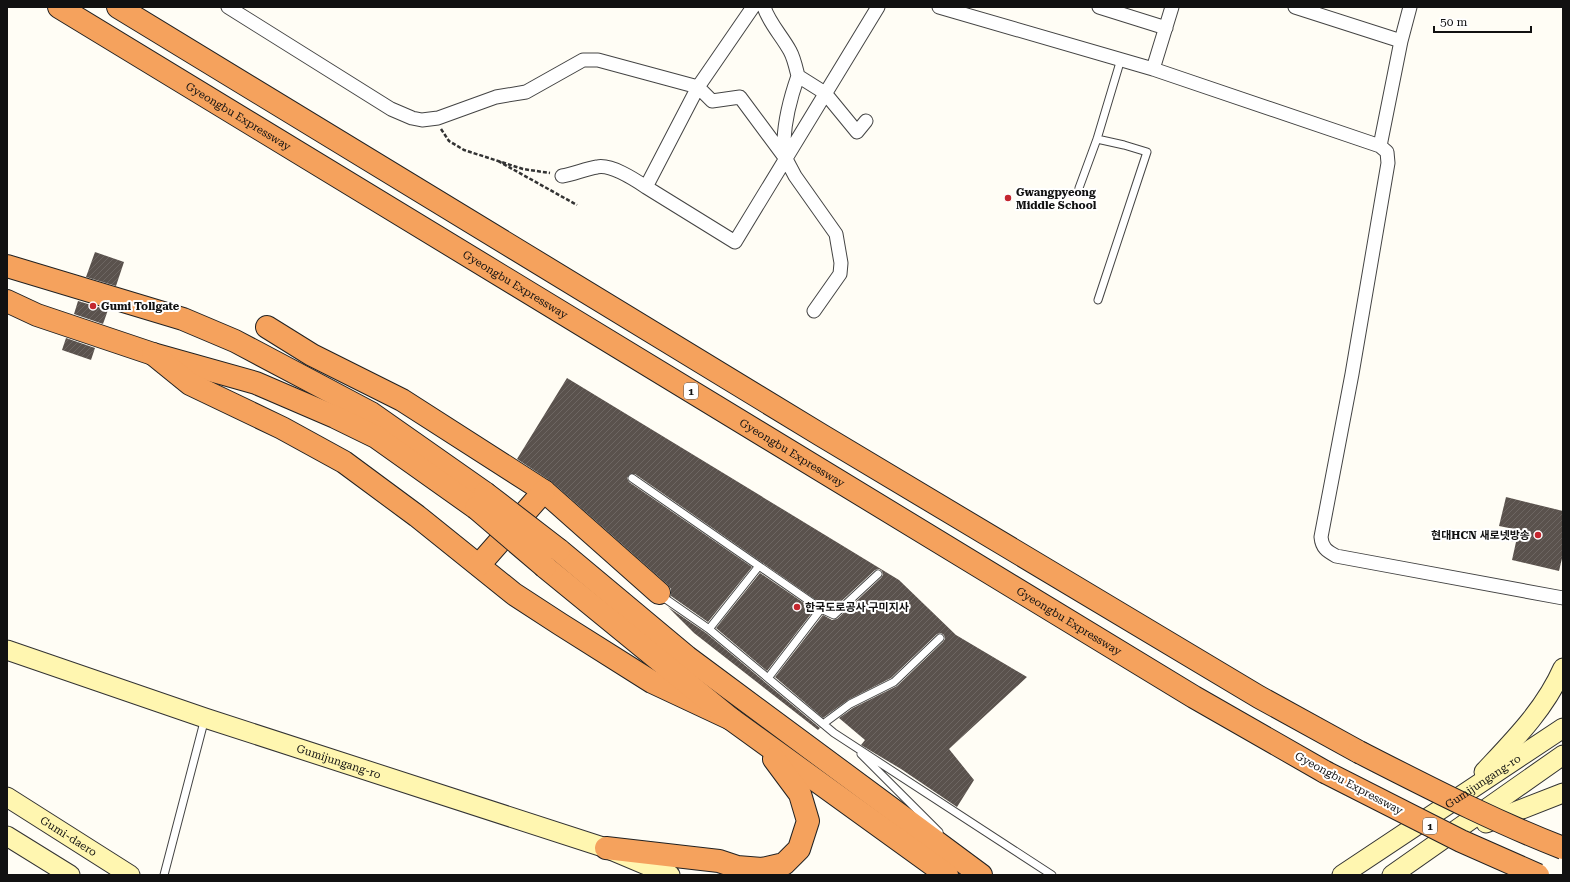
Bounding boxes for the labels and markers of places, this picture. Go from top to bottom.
place label: Gwangpyeong Middle School [1016,186,1097,212]
marker: Gwangpyeong Middle School [1003,193,1013,203]
place label: Gumi Tollgate [101,300,180,313]
marker: Gumi Tollgate [88,301,98,311]
place label: 현대HCN 새로넷방송 [1431,529,1530,542]
marker: 현대HCN 새로넷방송 [1533,530,1543,540]
place label: 한국도로공사 구미지사 [805,601,909,614]
marker: 한국도로공사 구미지사 [792,602,802,612]

